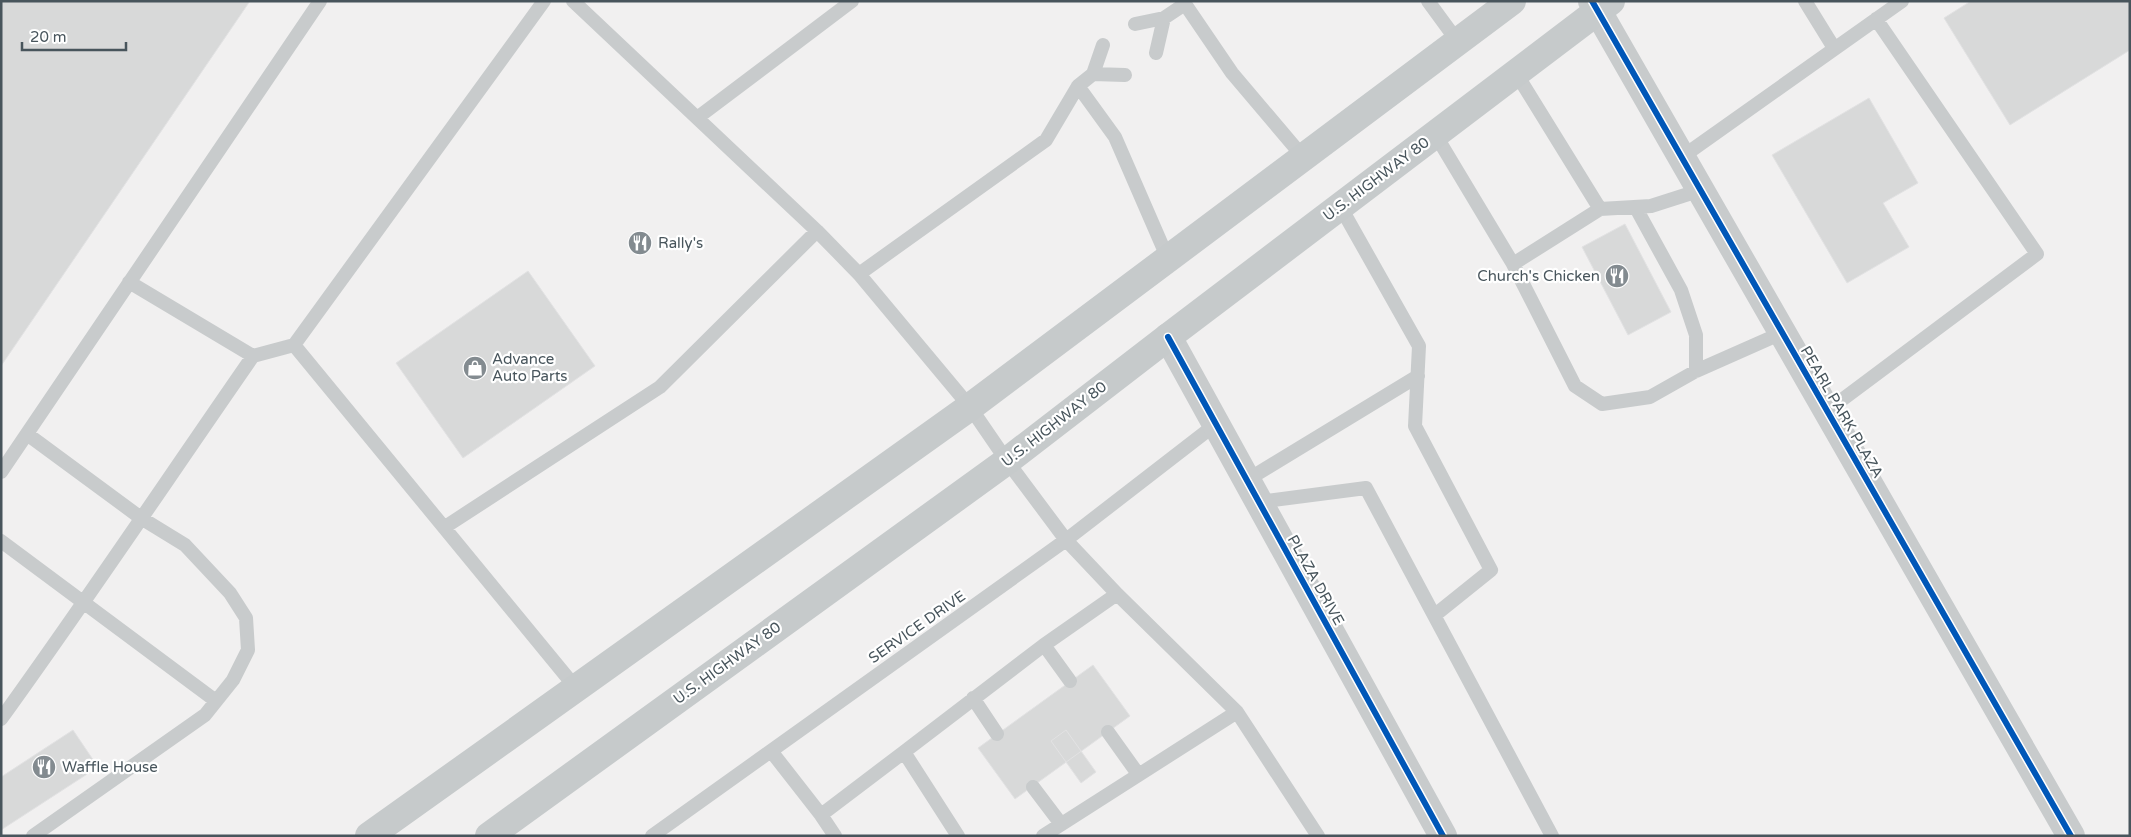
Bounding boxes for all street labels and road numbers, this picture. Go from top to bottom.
street label: U.S. HIGHWAY 80 [1319,133,1433,225]
street label: PEARL PARK PLAZA [1797,343,1887,481]
street label: U.S. HIGHWAY 80 [998,377,1110,471]
street label: PLAZA DRIVE [1284,532,1348,628]
street label: SERVICE DRIVE [865,587,969,667]
street label: U.S. HIGHWAY 80 [670,618,784,708]

